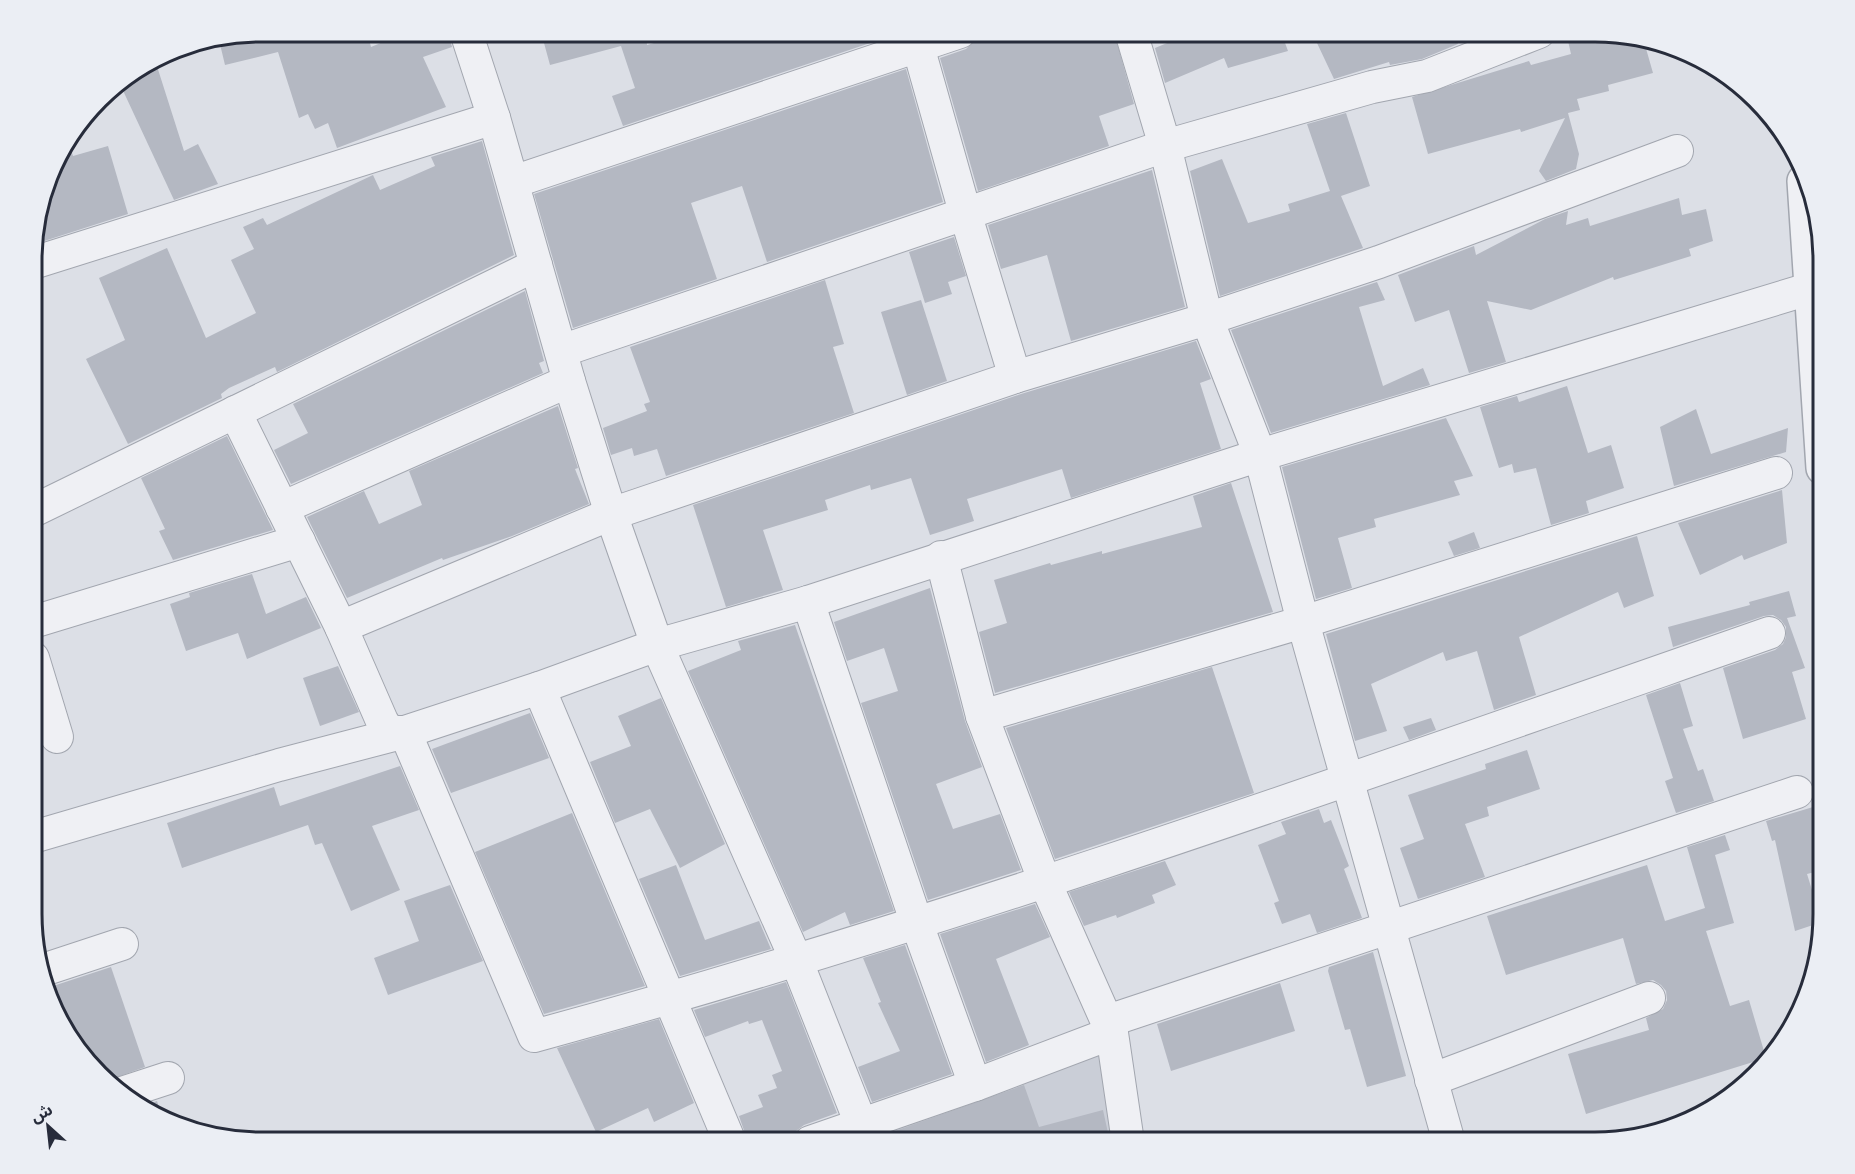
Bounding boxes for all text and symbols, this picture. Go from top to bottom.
north arrow [18,1096,78,1156]
text: ش [27,1099,56,1127]

